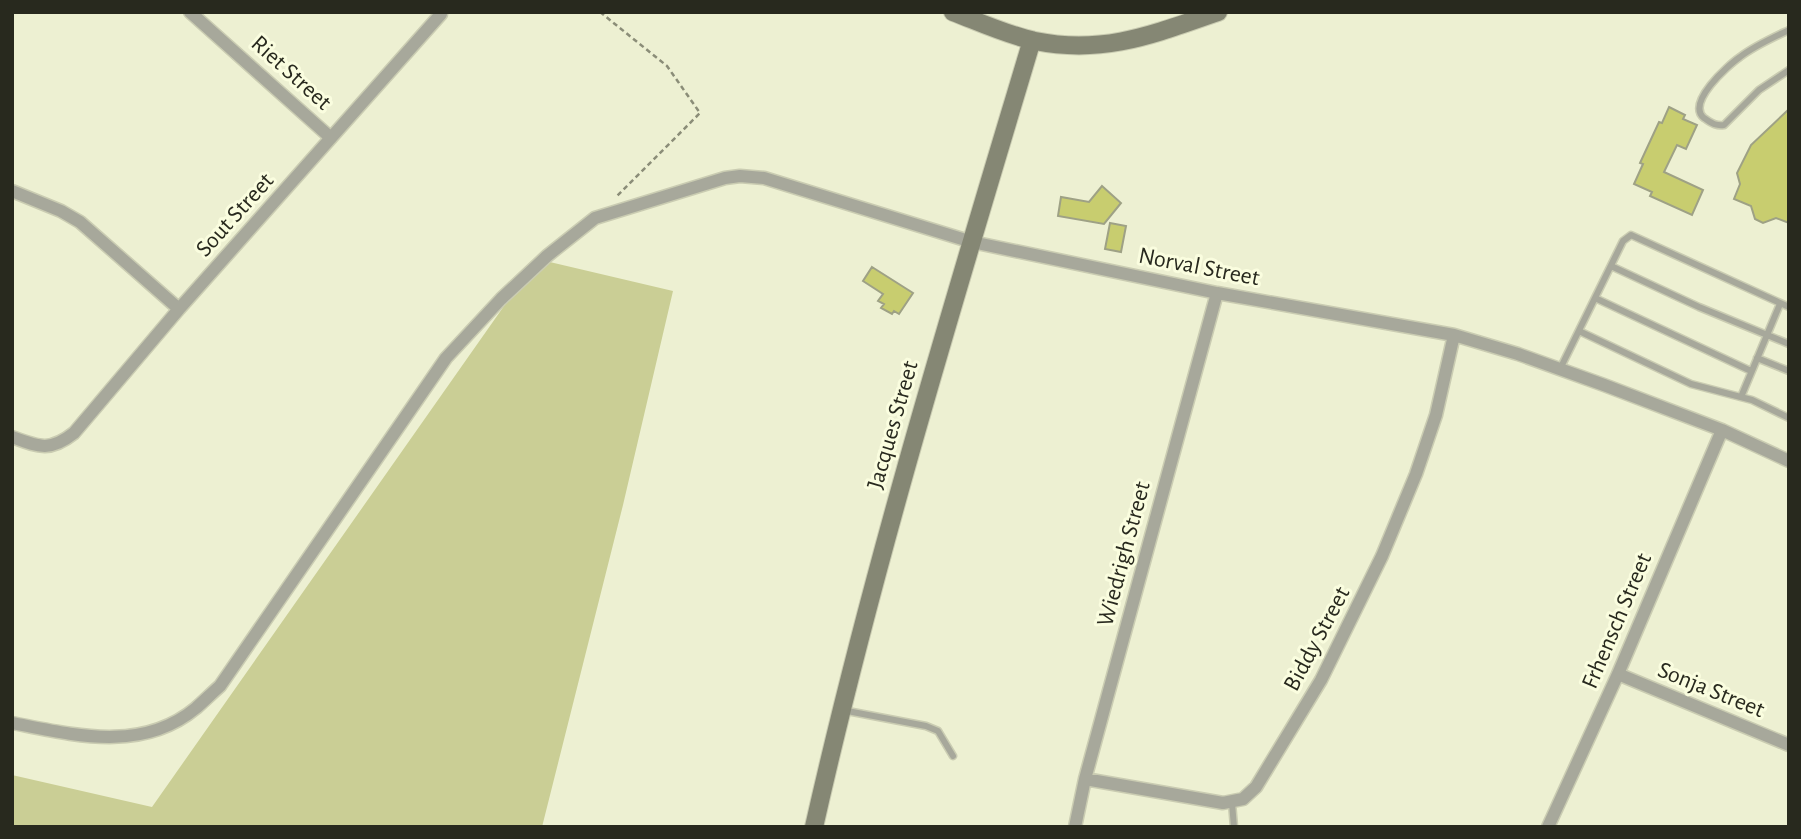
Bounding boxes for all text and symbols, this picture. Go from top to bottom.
street label: Riet Street [246,31,336,115]
street label: Sout Street [192,168,279,261]
street label: Norval Street [1136,244,1262,291]
street label: Jacques Street [863,358,923,492]
street label: Wiedrigh Street [1093,479,1155,629]
street label: Frhensch Street [1578,550,1656,692]
street label: Biddy Street [1280,583,1355,695]
street label: Sonja Street [1654,658,1768,722]

